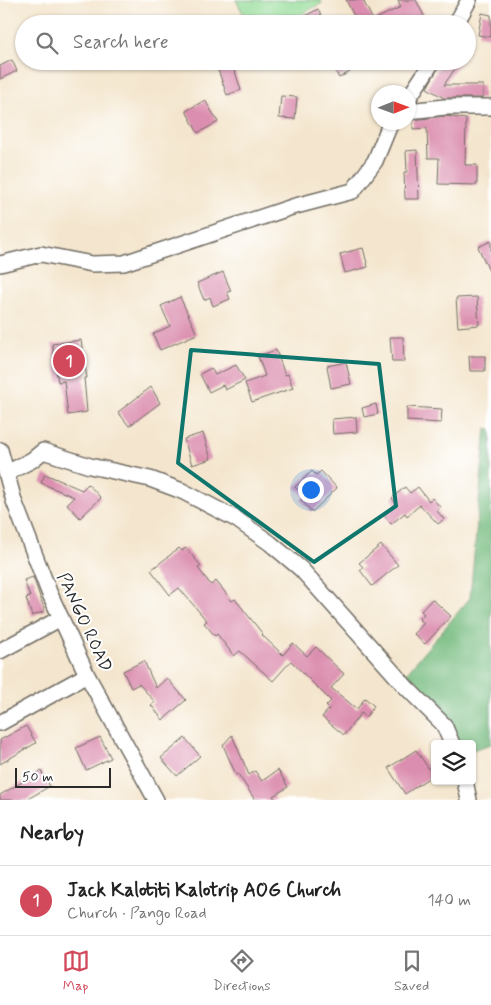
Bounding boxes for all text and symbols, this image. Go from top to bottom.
search box [15,15,476,70]
icon: search [33,29,61,57]
text: Search here [73,30,169,55]
north arrow [371,85,416,130]
pin: 1 [53,342,85,380]
your location [298,477,324,503]
street label: PANGO ROAD [51,569,118,676]
map controls [431,740,476,785]
button: layers [431,740,476,785]
scale bar [15,765,111,788]
text: 50 m [22,768,53,786]
text: Nearby [20,819,84,847]
text: Jack Kalotiti Kalotrip AOG Church [67,878,341,903]
text: 1 [32,890,40,911]
text: 140 m [427,890,471,911]
text: Church · Pango Road [67,903,207,924]
tab: Map [62,947,90,995]
tab: Directions [213,947,271,995]
tab: Saved [394,947,429,995]

